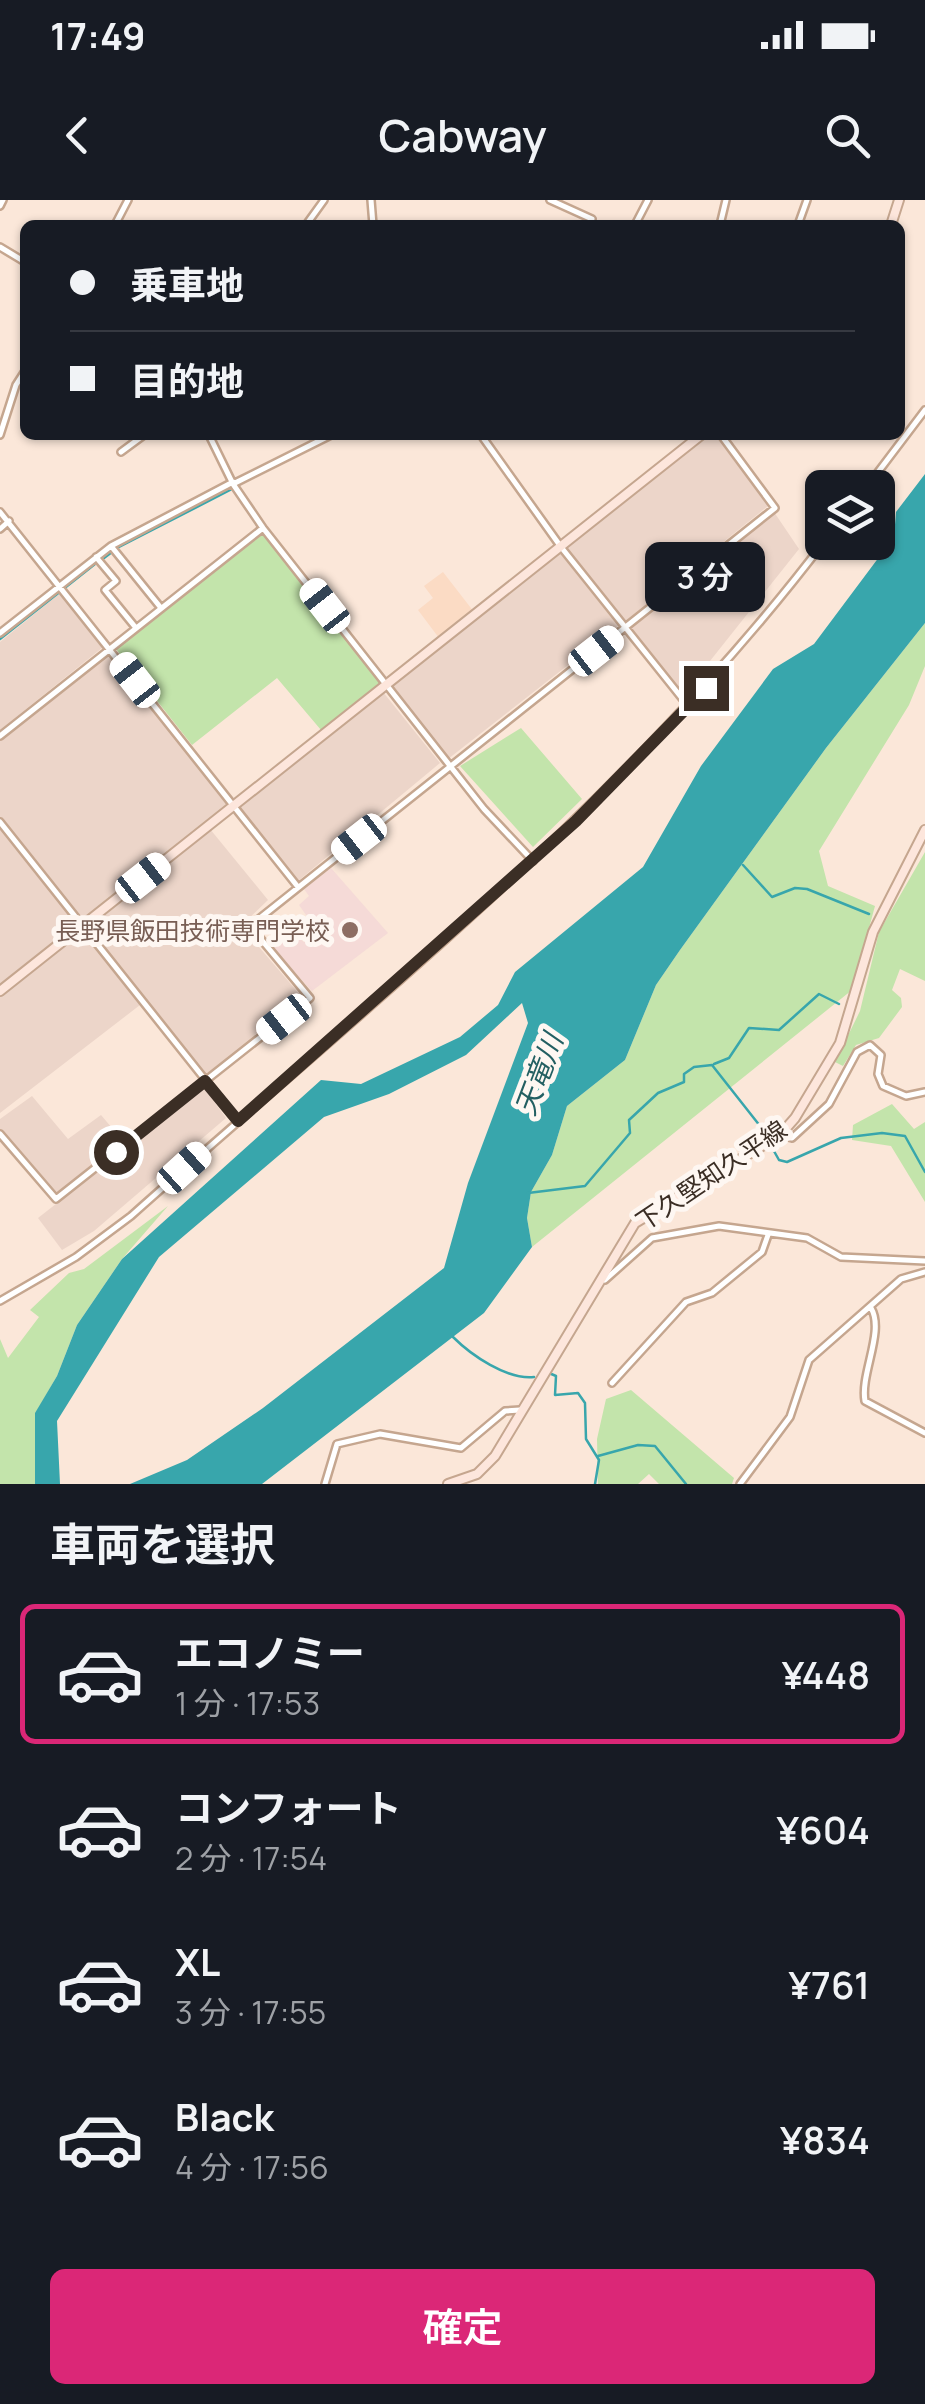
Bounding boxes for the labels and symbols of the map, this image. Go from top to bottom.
callout: 3 分 [646,543,766,613]
car [295,573,355,639]
car [563,621,629,681]
car [105,647,165,713]
route end [684,666,729,711]
car [326,809,392,869]
car [110,848,176,908]
place label: 長野県飯田技術専門学校 [55,913,330,948]
marker: 長野県飯田技術専門学校 [339,919,361,941]
car [251,989,317,1049]
water label: 天竜川 [505,1025,572,1120]
street label: 下久堅知久平線 [629,1112,793,1238]
route start [94,1130,139,1175]
car [152,1137,216,1199]

